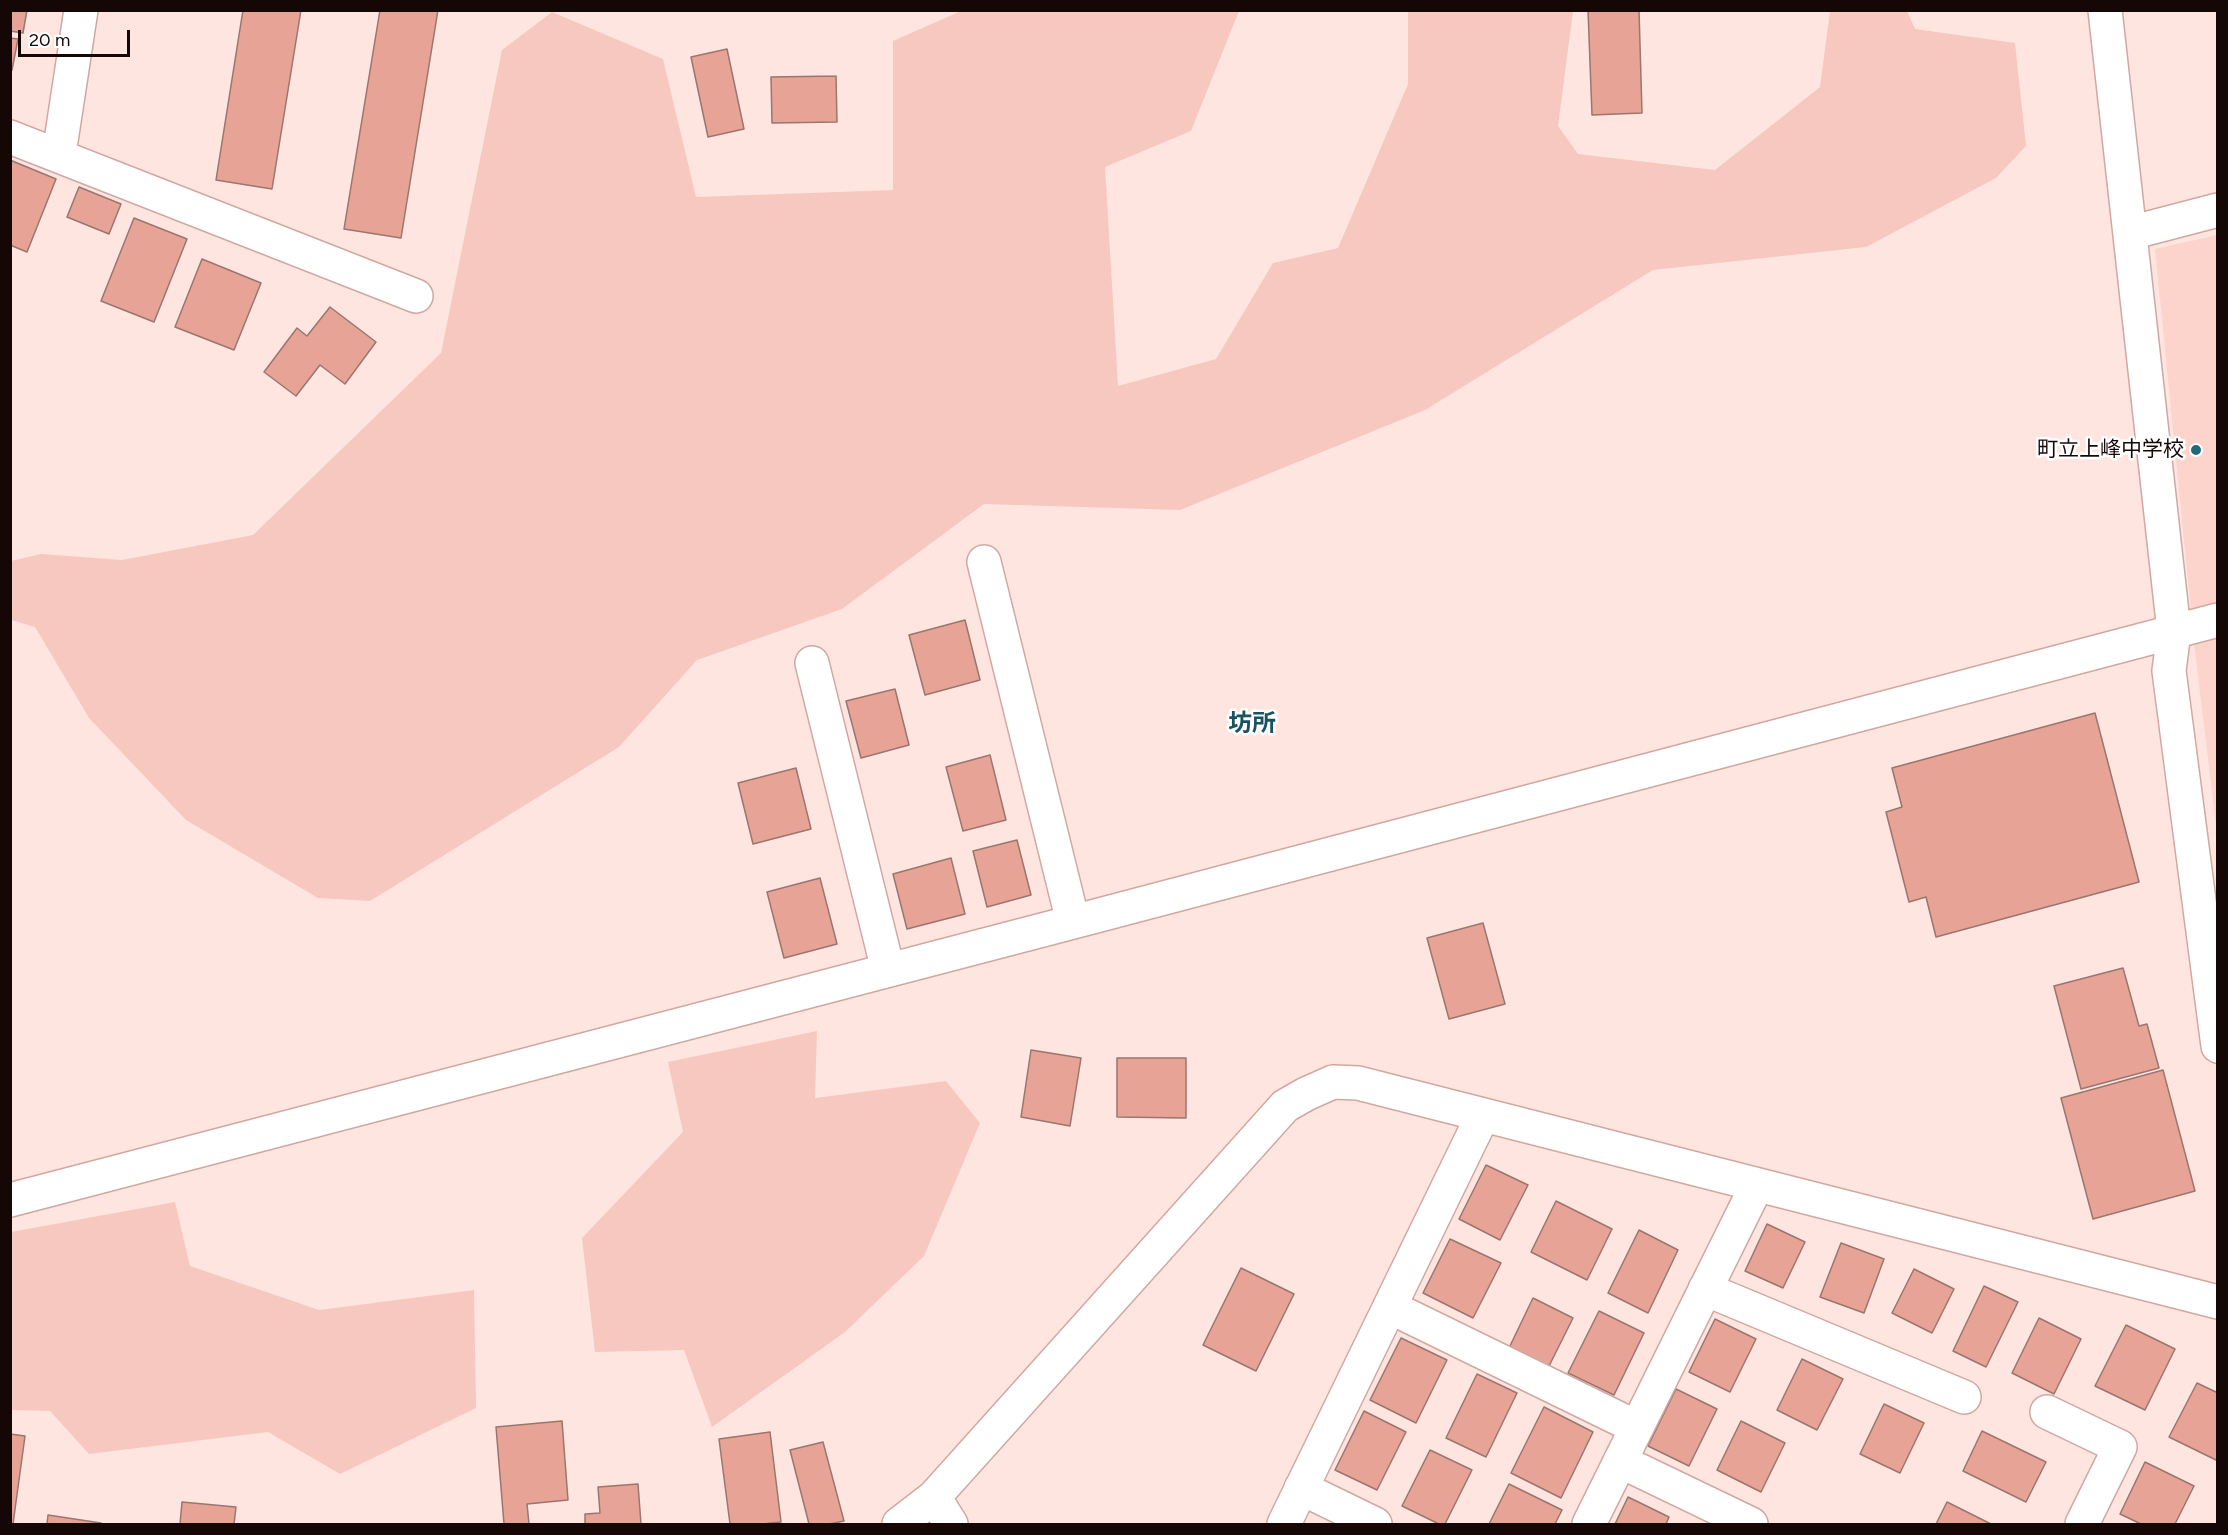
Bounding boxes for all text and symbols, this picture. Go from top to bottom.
scale bar [21,18,134,56]
text: 20 m [29,29,70,51]
place label: 町立上峰中学校 [2037,437,2184,463]
marker: 町立上峰中学校 [2189,443,2203,457]
district label: 坊所 [1228,710,1276,738]

